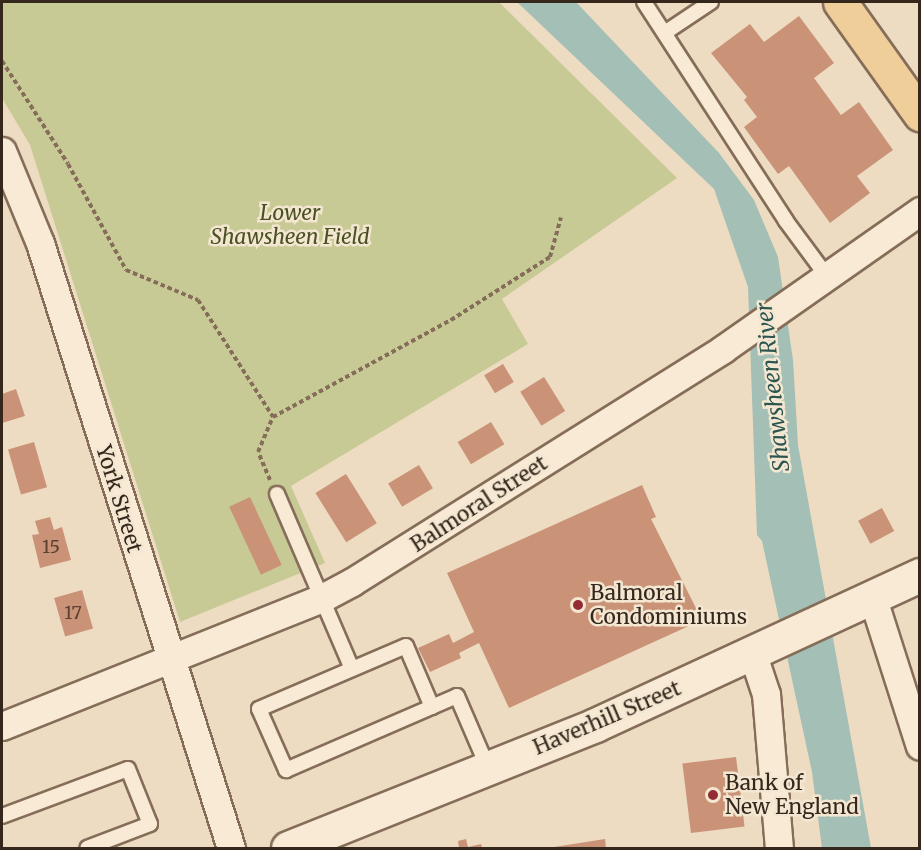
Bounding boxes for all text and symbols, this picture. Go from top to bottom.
park label: Lower Shawsheen Field [210,200,370,250]
water label: Shawsheen River [751,301,795,473]
street label: York Street [91,442,147,556]
street label: Balmoral Street [406,450,552,558]
house number: 15 [42,536,60,558]
place label: Balmoral Condominiums [590,580,747,630]
marker: Balmoral Condominiums [571,598,585,612]
house number: 17 [64,602,82,624]
street label: Haverhill Street [529,676,685,760]
place label: Bank of New England [725,770,859,820]
marker: Bank of New England [706,788,720,802]

